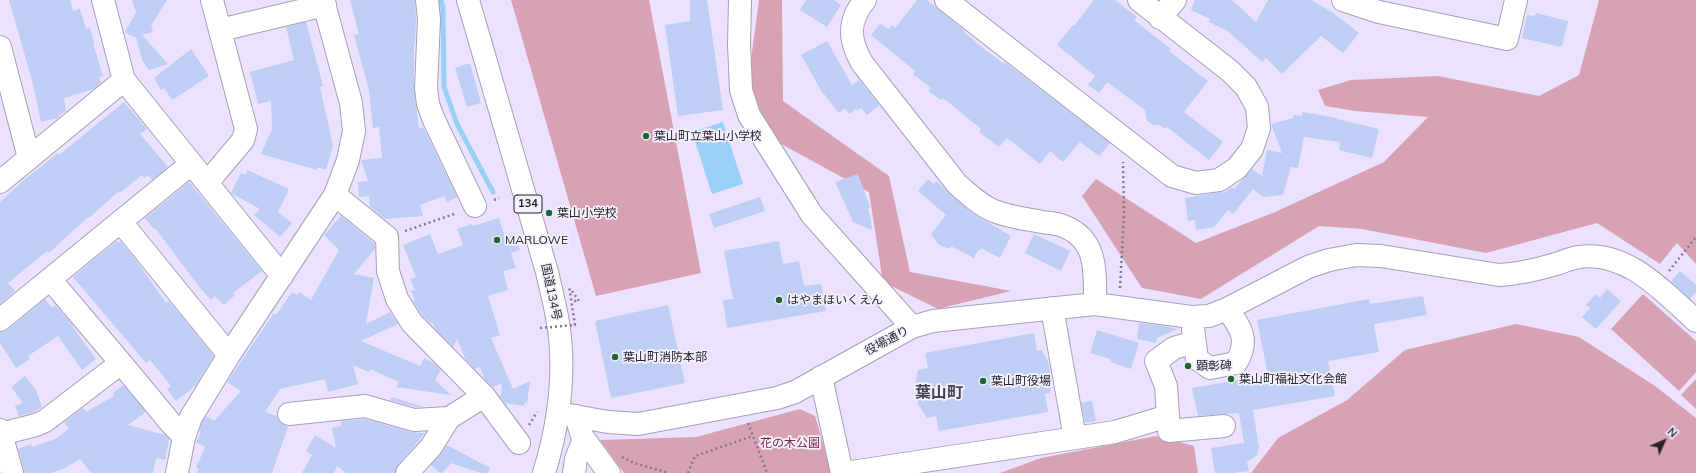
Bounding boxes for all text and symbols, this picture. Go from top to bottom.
place label: 葉山町立葉山小学校 [654,129,762,143]
marker: 葉山町立葉山小学校 [641,131,651,141]
road number: 134 [514,195,542,213]
place label: 葉山小学校 [557,206,617,220]
marker: 葉山小学校 [544,208,554,218]
place label: MARLOWE [505,233,568,247]
marker: MARLOWE [492,235,502,245]
street label: 国道134号 [538,262,564,322]
place label: はやまほいくえん [787,293,883,307]
marker: はやまほいくえん [774,295,784,305]
street label: 役場通り [862,323,912,359]
place label: 葉山町消防本部 [623,350,707,364]
marker: 葉山町消防本部 [610,352,620,362]
place label: 顕彰碑 [1196,359,1232,373]
marker: 顕彰碑 [1183,361,1193,371]
place label: 葉山町福祉文化会館 [1239,372,1347,386]
place label: 葉山町役場 [991,374,1051,388]
marker: 葉山町福祉文化会館 [1226,374,1236,384]
marker: 葉山町役場 [978,376,988,386]
district label: 葉山町 [915,383,963,403]
north arrow [1644,421,1684,461]
text: N [1665,425,1680,440]
park label: 花の木公園 [760,436,820,450]

